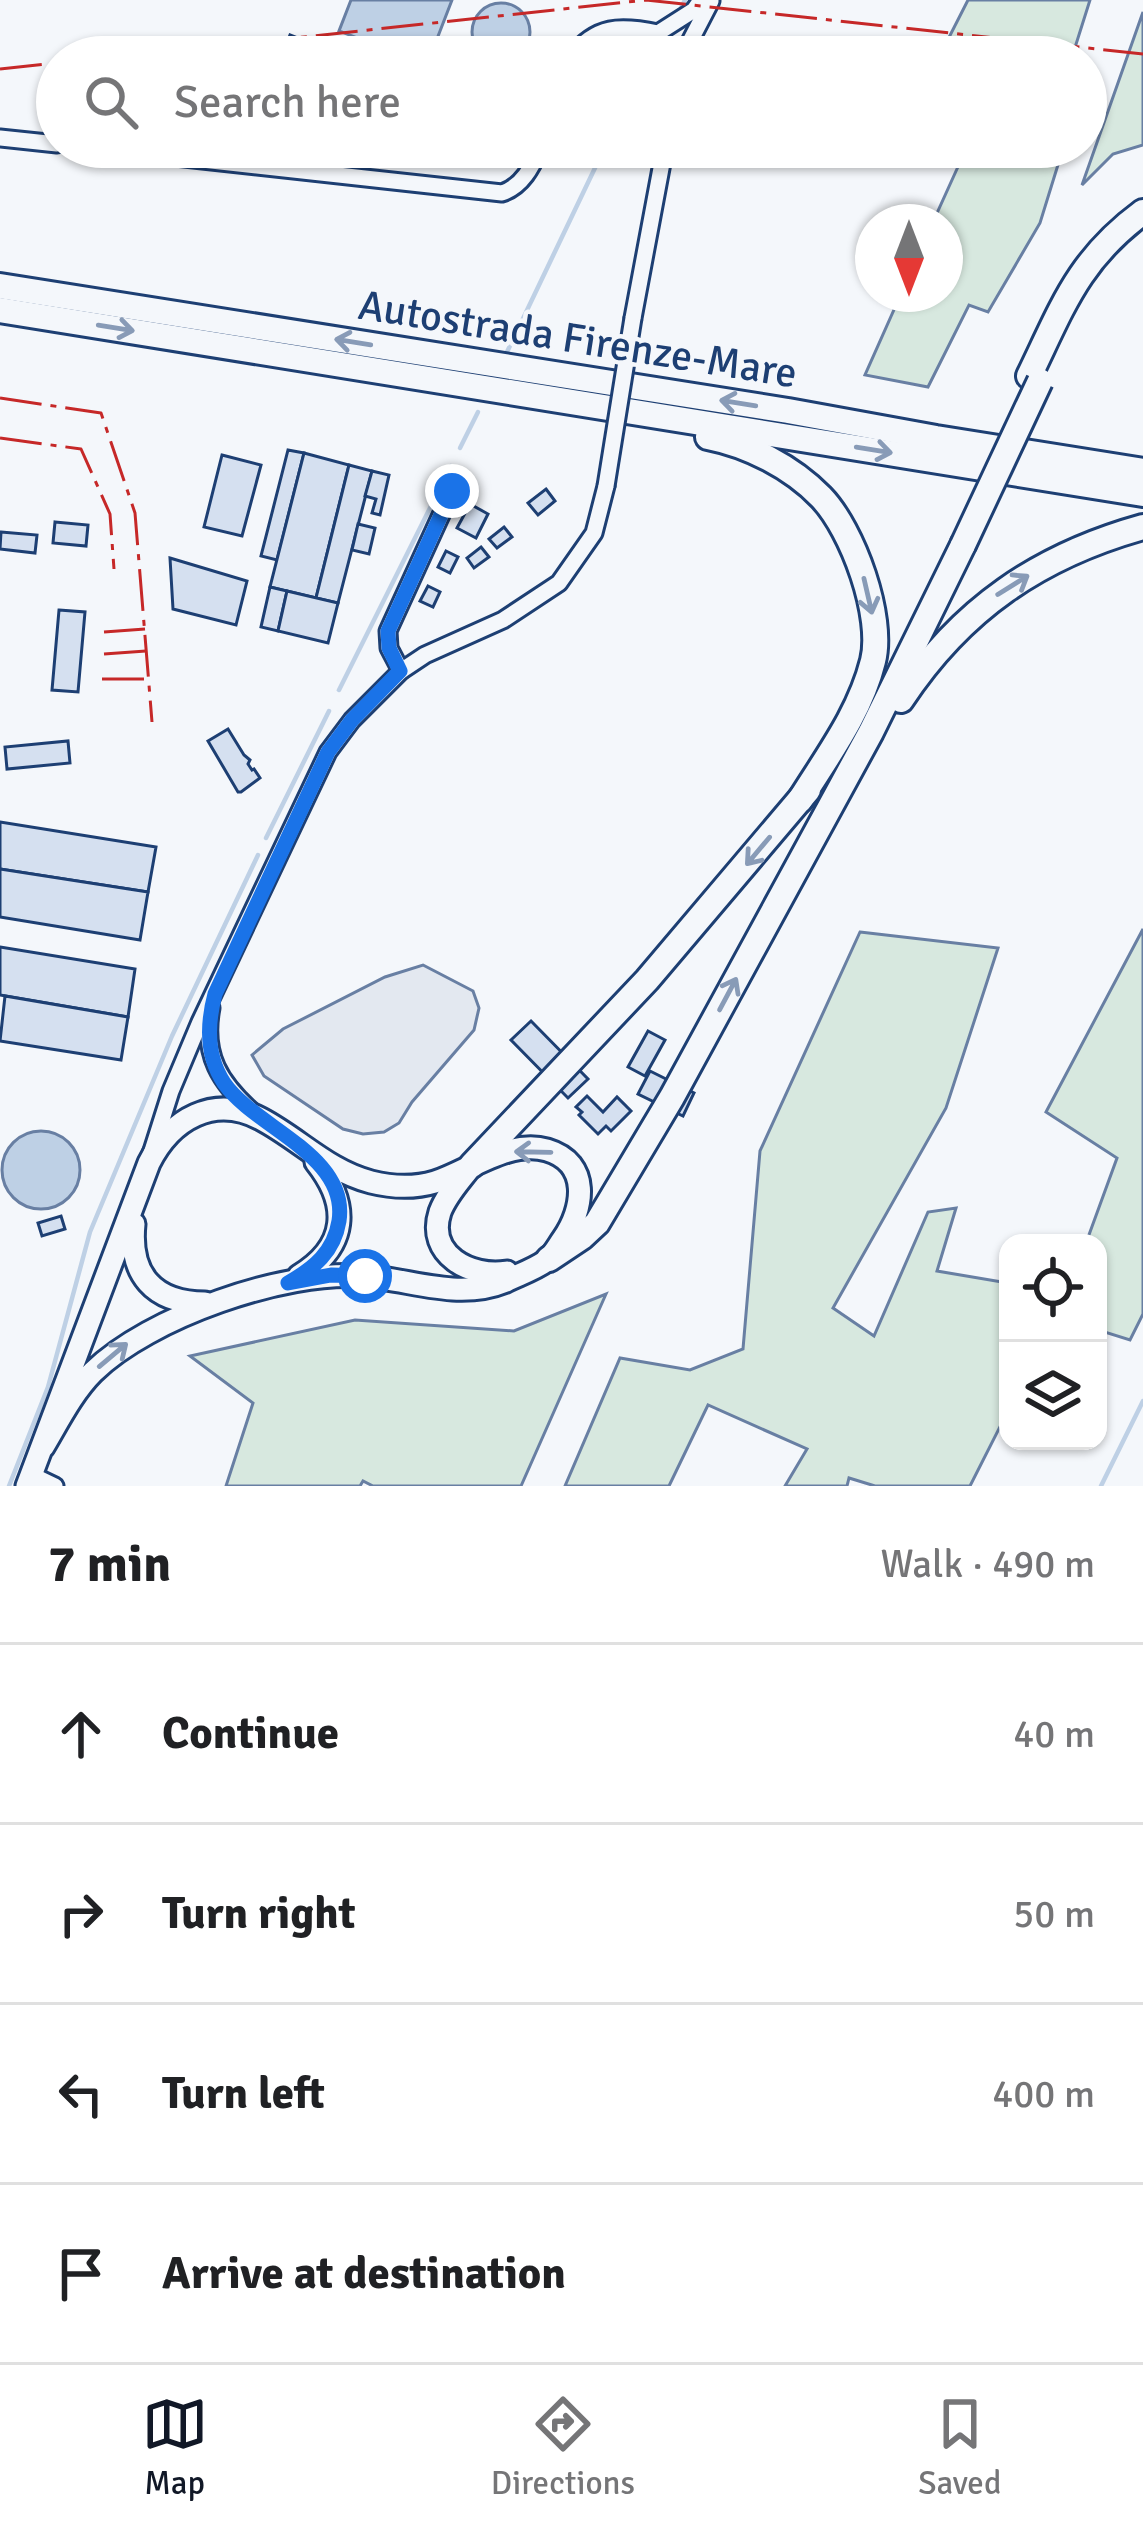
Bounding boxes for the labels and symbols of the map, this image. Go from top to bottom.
north arrow [855,204,963,312]
street label: Autostrada Firenze-Mare [355,280,801,399]
one-way arrow [95,317,134,340]
one-way arrow [334,330,373,353]
one-way arrow [719,390,758,413]
one-way arrow [854,439,893,462]
route end [425,464,479,518]
one-way arrow [995,573,1029,597]
one-way arrow [858,577,881,615]
one-way arrow [744,835,772,866]
one-way arrow [717,977,740,1013]
one-way arrow [515,1141,554,1164]
route start [338,1249,392,1303]
one-way arrow [97,1342,128,1370]

